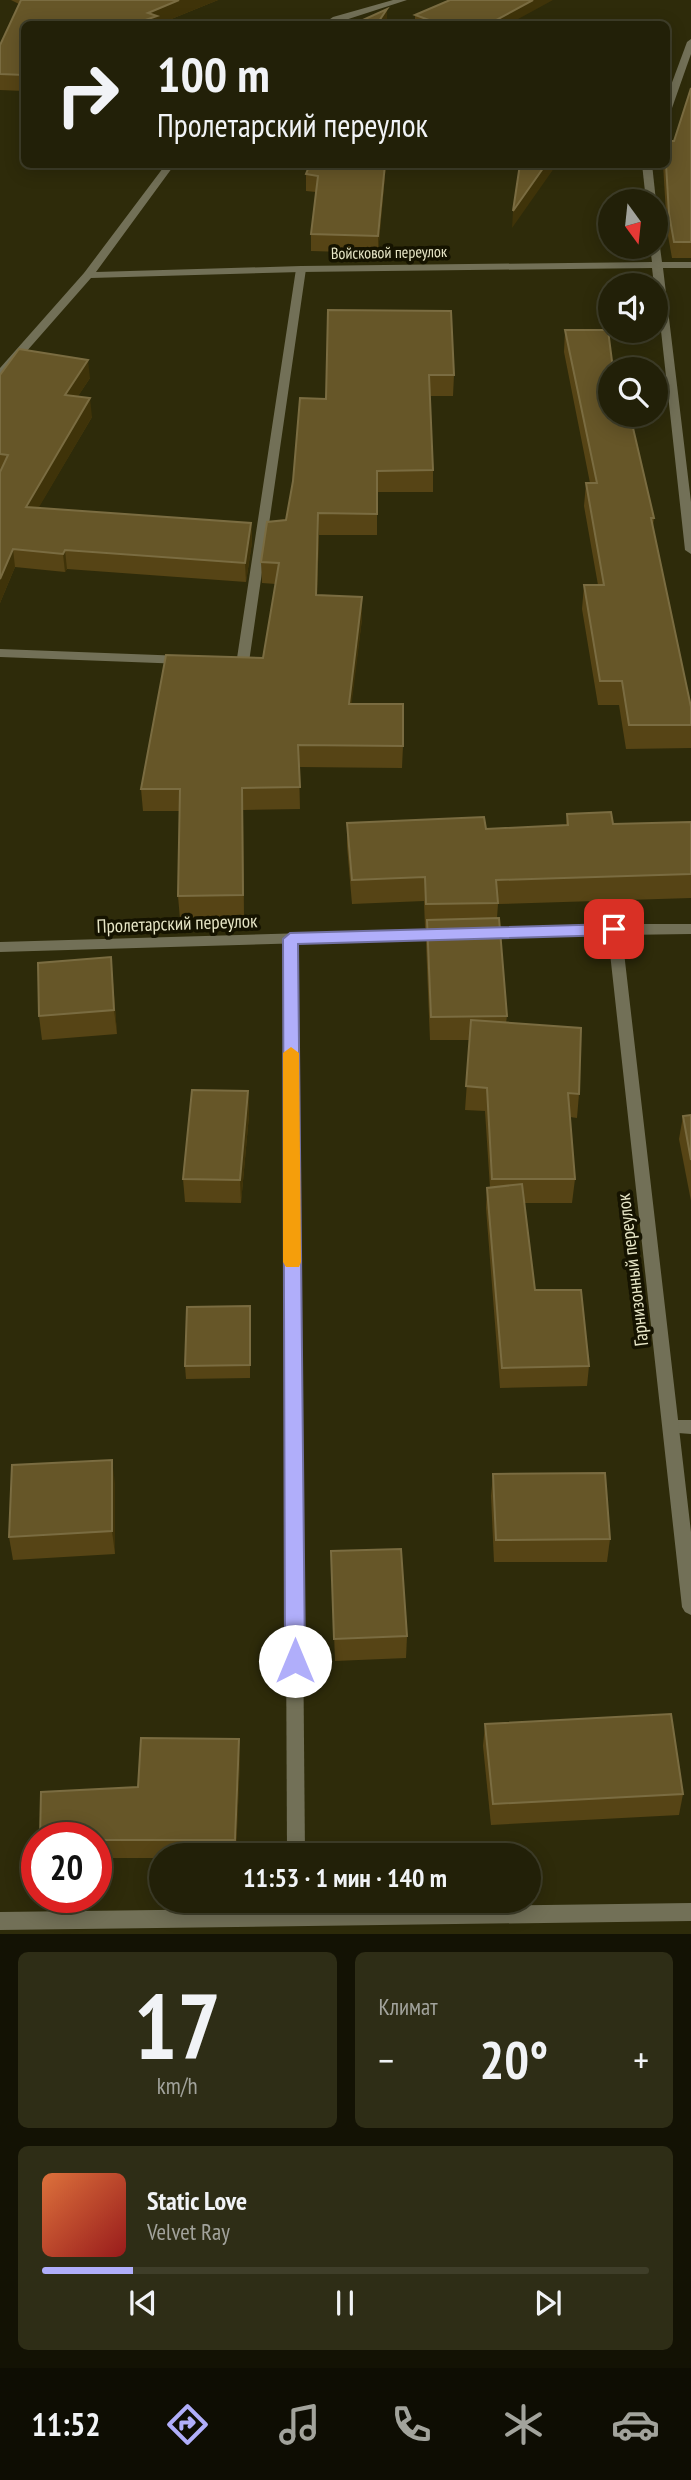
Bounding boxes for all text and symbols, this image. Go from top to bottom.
text: 100 m [157,42,270,106]
icon: right [42,49,133,140]
text: Пролетарский переулок [157,104,428,146]
north arrow [598,189,668,259]
map controls [598,189,668,427]
street label: Войсковой переулок [331,241,448,263]
button: sound [598,273,668,343]
button: search [598,357,668,427]
pin [584,899,644,959]
street label: Пролетарский переулок [96,908,258,938]
icon: arrive [595,910,633,948]
street label: Гарнизонный переулок [611,1192,653,1348]
position arrow [258,1624,332,1698]
speed limit sign: 20 [21,1822,112,1913]
text: 11:53 · 1 мин · 140 m [243,1861,447,1894]
text: 17 [134,1966,221,2084]
text: Климат [379,1992,438,2021]
text: 20° [479,2026,548,2093]
text: − [379,2035,394,2084]
text: + [633,2035,649,2084]
text: km/h [157,2071,198,2100]
text: Static Love [147,2184,247,2217]
text: Velvet Ray [147,2217,230,2246]
icon: previous [124,2284,162,2322]
icon: pause [326,2284,364,2322]
icon: next [529,2284,567,2322]
icon: directions [163,2400,212,2449]
icon: music [275,2400,324,2449]
icon: phone [387,2400,436,2449]
icon: climate [499,2400,548,2449]
icon: car [611,2400,660,2449]
text: 11:52 [31,2403,101,2445]

